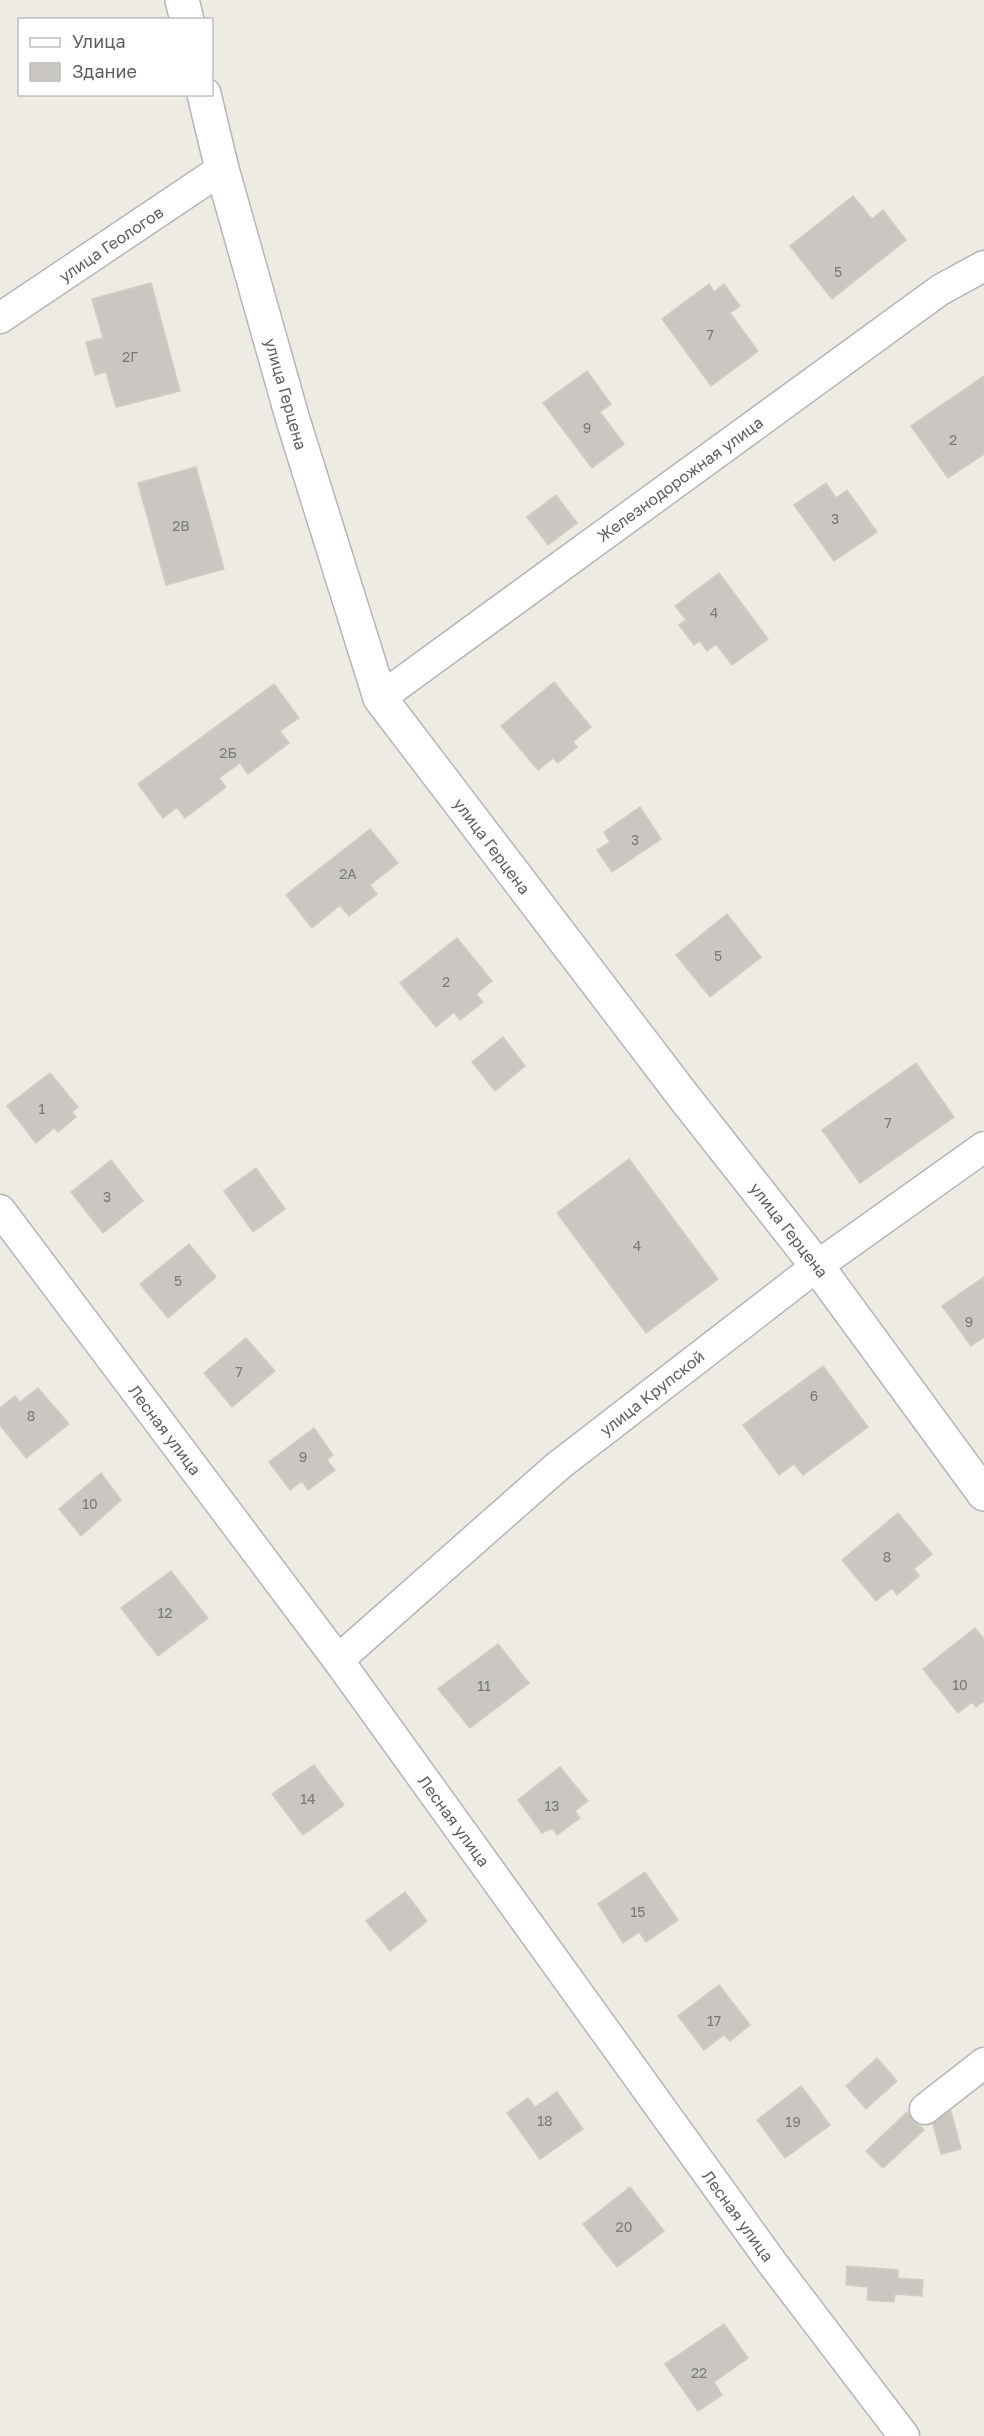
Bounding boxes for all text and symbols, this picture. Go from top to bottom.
legend [18,18,213,96]
text: Улица [72,30,126,52]
text: Здание [72,60,137,82]
street label: улица Геологов [55,202,167,286]
house number: 5 [834,263,842,280]
house number: 7 [706,326,714,343]
street label: улица Герцена [261,336,311,452]
house number: 2Г [122,348,138,365]
street label: Железнодорожная улица [593,412,767,546]
house number: 9 [583,419,591,436]
house number: 2 [949,431,957,448]
house number: 3 [831,510,839,527]
house number: 2В [172,517,190,534]
house number: 4 [710,604,718,621]
house number: 2Б [219,744,237,761]
street label: улица Герцена [449,794,535,898]
house number: 3 [631,831,639,848]
house number: 2А [339,865,357,882]
house number: 5 [714,947,722,964]
house number: 2 [442,973,450,990]
house number: 1 [39,1100,46,1117]
house number: 7 [884,1114,892,1131]
street label: улица Герцена [746,1178,832,1282]
house number: 3 [103,1188,111,1205]
house number: 4 [633,1237,641,1254]
house number: 5 [174,1272,182,1289]
house number: 9 [965,1313,973,1330]
street label: улица Крупской [596,1346,708,1440]
house number: 7 [235,1363,243,1380]
street label: Лесная улица [124,1381,206,1479]
house number: 6 [810,1387,818,1404]
house number: 8 [27,1407,35,1424]
house number: 9 [299,1448,307,1465]
house number: 10 [82,1495,98,1512]
house number: 8 [883,1548,891,1565]
house number: 12 [158,1604,172,1621]
house number: 10 [952,1676,968,1693]
house number: 11 [477,1677,491,1694]
street label: Лесная улица [414,1771,494,1871]
house number: 14 [300,1790,316,1807]
house number: 13 [545,1797,559,1814]
house number: 15 [631,1903,645,1920]
house number: 17 [707,2012,721,2029]
house number: 18 [537,2112,553,2129]
house number: 19 [785,2113,801,2130]
street label: Лесная улица [698,2166,778,2266]
house number: 20 [616,2218,632,2235]
house number: 22 [691,2364,707,2381]

